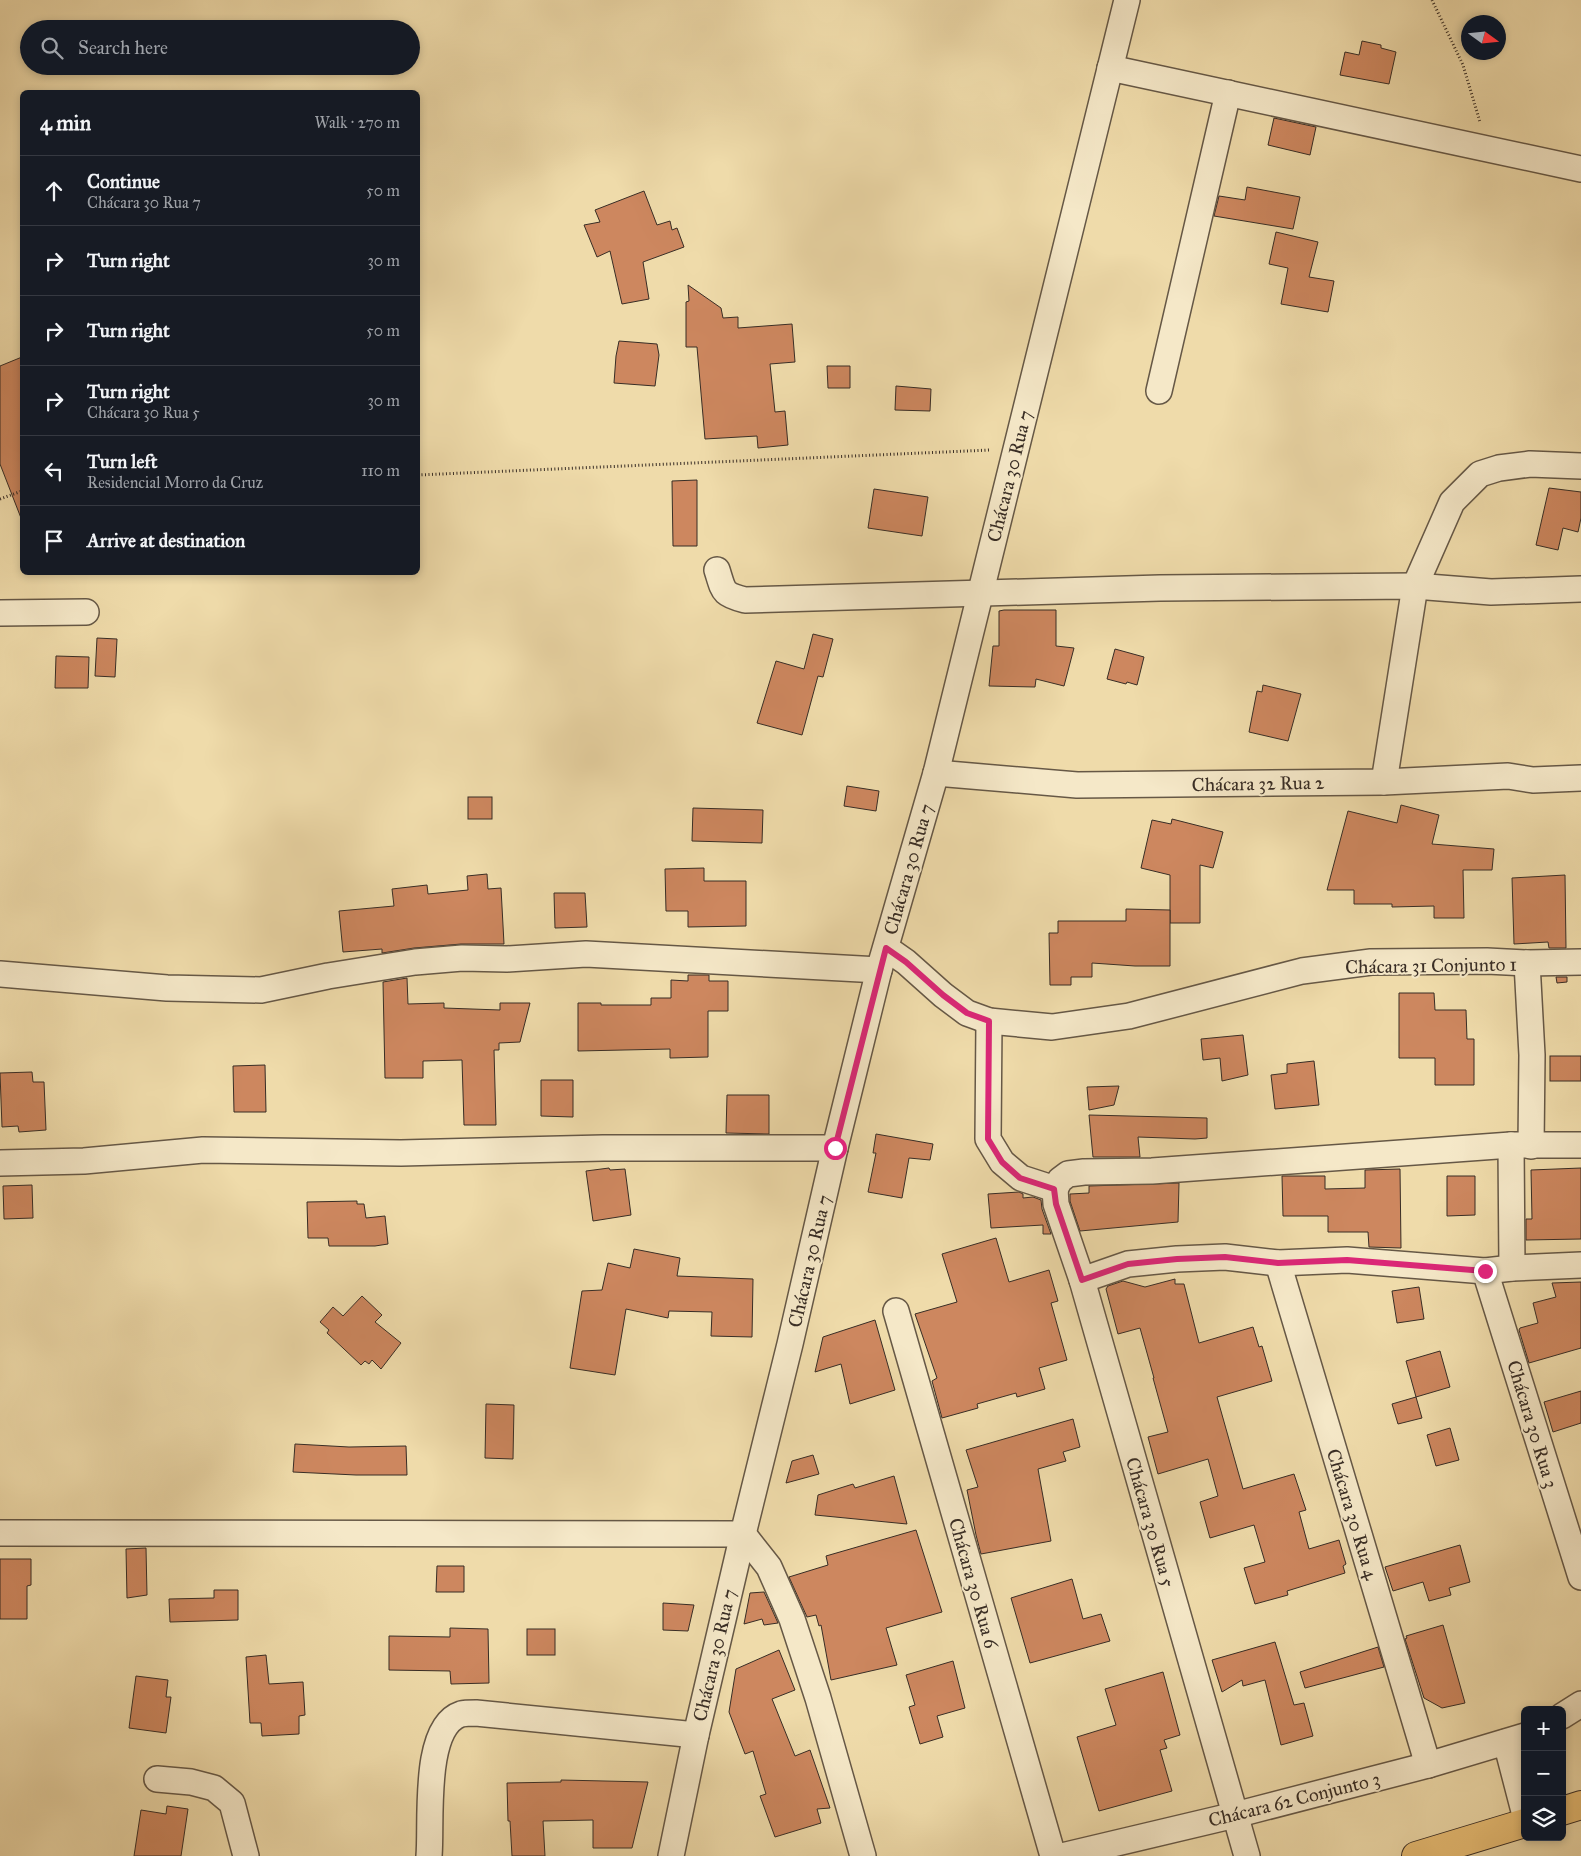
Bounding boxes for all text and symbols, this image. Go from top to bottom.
north arrow [1461,15,1506,60]
search box [20,20,420,75]
icon: search [38,34,66,62]
text: Search here [78,36,168,59]
text: 4 min [40,110,91,136]
text: Walk · 270 m [314,113,400,132]
text: Continue [87,170,160,193]
icon: ahead [40,177,68,205]
text: 50 m [366,181,400,200]
text: Chácara 30 Rua 7 [87,193,201,212]
icon: right [40,247,68,275]
text: Turn right [87,249,170,272]
text: 30 m [367,251,400,270]
icon: right [40,317,68,345]
text: Turn right [87,319,170,342]
text: 50 m [366,321,400,340]
text: Turn right [87,380,170,403]
icon: right [40,387,68,415]
text: 30 m [367,391,400,410]
text: Chácara 30 Rua 5 [87,403,200,422]
street label: Chácara 30 Rua 7 [982,408,1037,544]
text: Turn left [87,450,157,473]
icon: left [40,457,68,485]
text: 110 m [361,461,400,480]
text: Residencial Morro da Cruz [87,473,263,492]
icon: arrive [40,527,68,555]
text: Arrive at destination [87,529,245,552]
street label: Chácara 32 Rua 2 [1191,771,1325,796]
street label: Chácara 30 Rua 7 [879,801,938,937]
street label: Chácara 31 Conjunto 1 [1345,953,1517,978]
route start [824,1137,847,1160]
street label: Chácara 30 Rua 7 [783,1193,836,1330]
route end [1474,1260,1497,1283]
street label: Chácara 30 Rua 3 [1502,1357,1563,1491]
street label: Chácara 30 Rua 4 [1322,1446,1383,1583]
street label: Chácara 30 Rua 5 [1121,1455,1180,1590]
street label: Chácara 30 Rua 6 [944,1515,1003,1652]
street label: Chácara 30 Rua 7 [688,1587,741,1724]
map controls [1521,1706,1566,1841]
button: + [1521,1706,1566,1751]
button: − [1521,1751,1566,1796]
street label: Chácara 62 Conjunto 3 [1206,1767,1382,1832]
button: layers [1521,1796,1566,1841]

